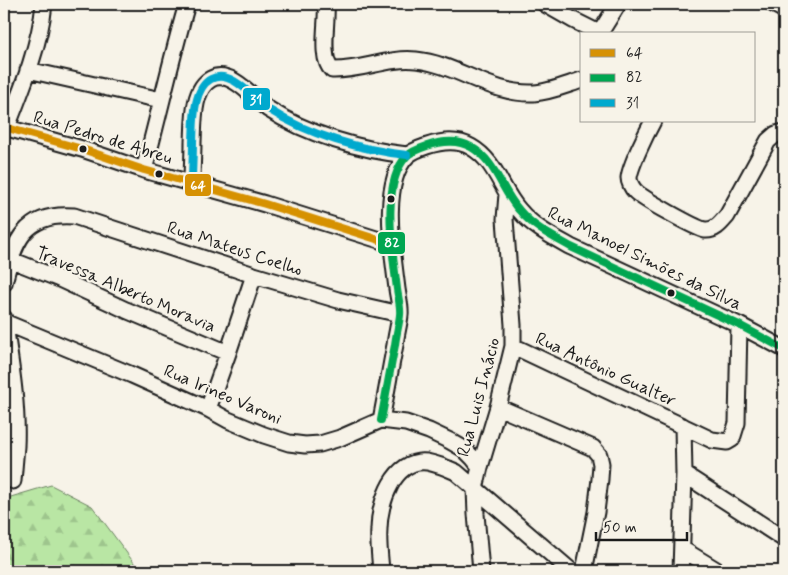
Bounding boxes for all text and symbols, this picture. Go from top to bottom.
legend [580,32,756,122]
text: 64 [626,44,643,64]
text: 82 [626,68,642,88]
line badge: 31 [242,87,271,111]
text: 31 [250,91,262,109]
text: 31 [626,94,639,114]
street label: Rua Pedro de Abreu [30,105,175,171]
unlabelled marker [78,144,88,154]
unlabelled marker [154,169,164,179]
line badge: 64 [184,173,212,197]
text: 64 [190,177,206,195]
unlabelled marker [386,194,396,204]
street label: Rua Manoel Simões da Silva [543,201,746,316]
street label: Rua Mateus Coelho [164,216,306,282]
line badge: 82 [377,231,406,255]
text: 82 [384,234,400,252]
street label: Travessa Alberto Moravia [32,241,219,339]
unlabelled marker [666,288,676,298]
street label: Rua Antônio Gualter [531,327,680,413]
street label: Rua Luis Inácio [452,335,506,460]
street label: Rua Irineo Varoni [160,359,285,431]
scale bar [596,510,687,542]
text: 50 m [603,518,637,538]

